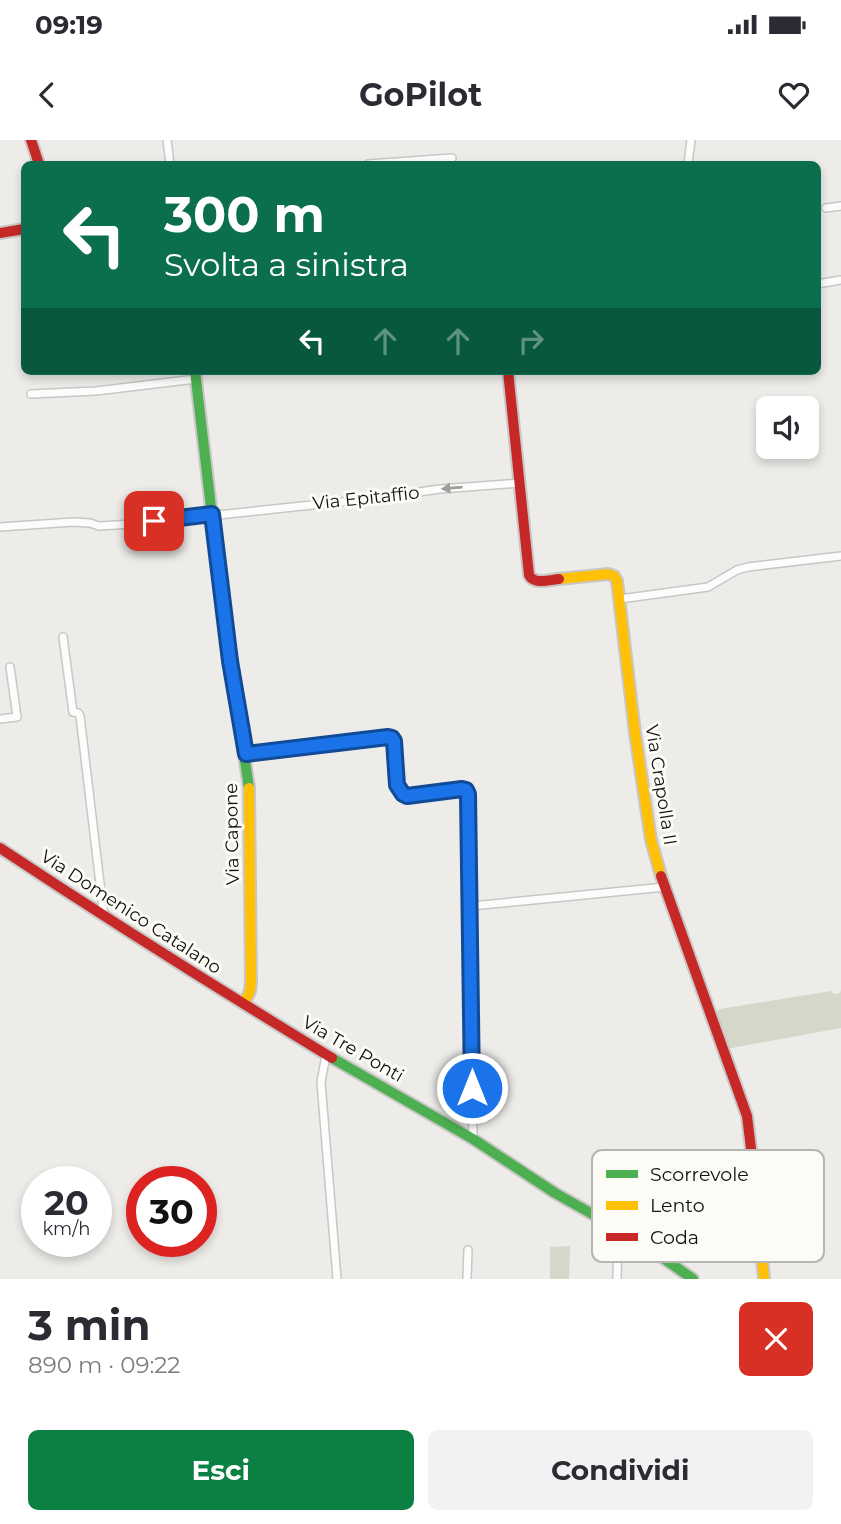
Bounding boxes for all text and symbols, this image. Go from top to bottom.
text: 09:19 [35,9,103,41]
text: GoPilot [359,75,482,114]
icon: back [28,76,66,114]
icon: heart [775,76,813,114]
text: 300 m [164,185,325,244]
icon: left [49,189,140,280]
text: Svolta a sinistra [164,245,409,284]
icon: left [293,322,331,360]
icon: ahead [366,322,404,360]
icon: ahead [439,322,477,360]
icon: right [512,322,550,360]
map controls [756,396,819,459]
button: sound [756,396,819,459]
street label: Via Epitaffio [312,481,420,515]
one-way arrow [441,483,463,494]
pin [124,491,184,551]
icon: arrive [135,502,173,540]
street label: Via Crapolla II [641,723,681,847]
street label: Via Capone [220,783,244,885]
street label: Via Domenico Catalano [36,845,226,979]
street label: Via Tre Ponti [298,1011,408,1087]
position arrow [435,1051,509,1125]
legend [592,1150,824,1262]
text: Scorrevole [650,1163,749,1186]
speed limit sign: 30 [126,1166,217,1257]
text: 20 [44,1181,89,1224]
text: Lento [650,1194,705,1217]
text: km/h [42,1218,91,1240]
text: Coda [650,1226,699,1249]
text: 3 min [28,1299,150,1351]
button: close [739,1302,813,1376]
text: 890 m · 09:22 [28,1351,180,1379]
button: Esci [28,1430,414,1510]
button: Condividi [428,1430,813,1510]

